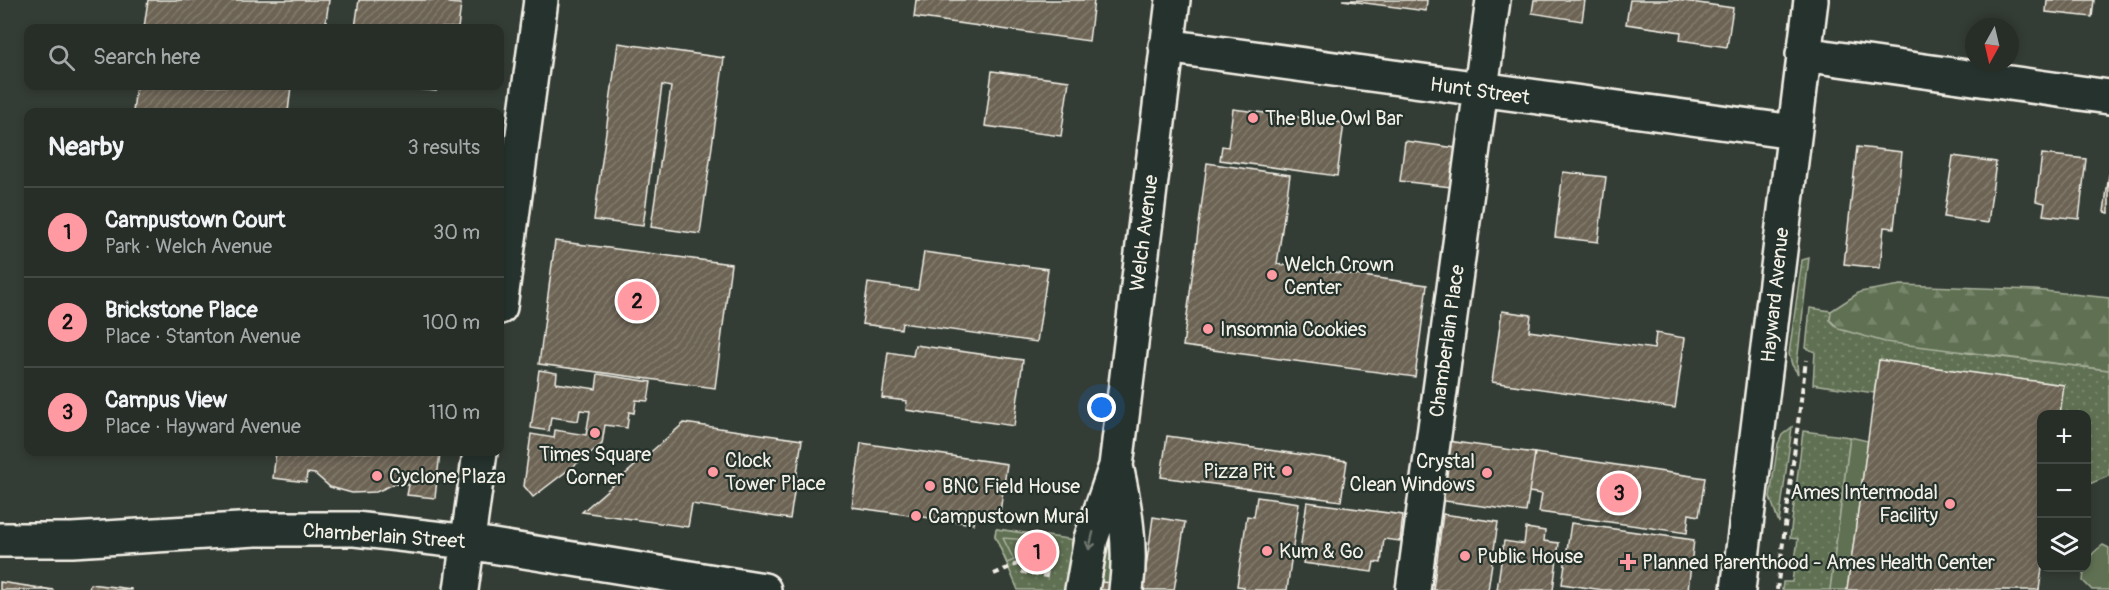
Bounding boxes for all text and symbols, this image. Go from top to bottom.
north arrow [1965,18,2019,72]
search box [24,24,504,90]
icon: search [45,41,78,74]
text: Search here [93,43,200,71]
street label: Hunt Street [1429,72,1532,111]
place label: The Blue Owl Bar [1265,106,1403,131]
marker: The Blue Owl Bar [1246,111,1260,125]
text: Nearby [48,131,124,163]
text: 3 results [408,135,480,160]
street label: Welch Avenue [1124,173,1164,293]
text: Campustown Court [105,206,285,234]
text: 1 [64,220,71,245]
text: 30 m [433,220,480,245]
street label: Hayward Avenue [1755,226,1795,364]
text: Park · Welch Avenue [105,234,272,259]
place label: Welch Crown Center [1284,252,1394,300]
street label: Chamberlain Place [1424,263,1470,419]
marker: Welch Crown Center [1265,268,1279,282]
pin: 2 [618,278,656,324]
text: Brickstone Place [105,296,258,324]
text: 2 [62,310,73,335]
text: 100 m [423,310,480,335]
place label: Insomnia Cookies [1220,317,1366,342]
marker: Insomnia Cookies [1201,322,1215,336]
text: Place · Stanton Avenue [105,324,301,349]
text: Campus View [105,386,227,414]
your location [1087,393,1116,422]
text: 3 [62,400,73,425]
text: 110 m [429,400,480,425]
map controls [2037,410,2091,572]
button: + [2037,410,2091,464]
text: Place · Hayward Avenue [105,414,301,439]
marker: Times Square Corner [588,426,602,440]
place label: Times Square Corner [539,442,651,490]
place label: Clock Tower Place [725,448,826,496]
place label: Crystal Clean Windows [1350,449,1475,497]
place label: Pizza Pit [1203,459,1276,484]
place label: Cyclone Plaza [389,464,506,489]
marker: Pizza Pit [1280,464,1294,478]
button: − [2037,464,2091,518]
marker: Clock Tower Place [706,465,720,479]
marker: Crystal Clean Windows [1480,466,1494,480]
marker: Cyclone Plaza [370,469,384,483]
pin: 3 [1600,470,1638,516]
place label: BNC Field House [942,474,1080,499]
marker: BNC Field House [923,479,937,493]
place label: Ames Intermodal Facility [1790,480,1938,528]
marker: Ames Intermodal Facility [1943,497,1957,511]
place label: Campustown Mural [928,504,1089,529]
marker: Campustown Mural [909,509,923,523]
street label: Chamberlain Street [302,518,467,554]
button: layers [2037,518,2091,572]
pin: 1 [1018,530,1056,574]
one-way arrow [1084,531,1096,550]
place label: Kum & Go [1279,539,1364,564]
marker: Kum & Go [1260,544,1274,558]
place label: Public House [1477,544,1583,569]
marker: Public House [1458,549,1472,563]
place label: Planned Parenthood - Ames Health Center [1642,550,1995,575]
marker: Planned Parenthood - Ames Health Center [1619,553,1637,571]

